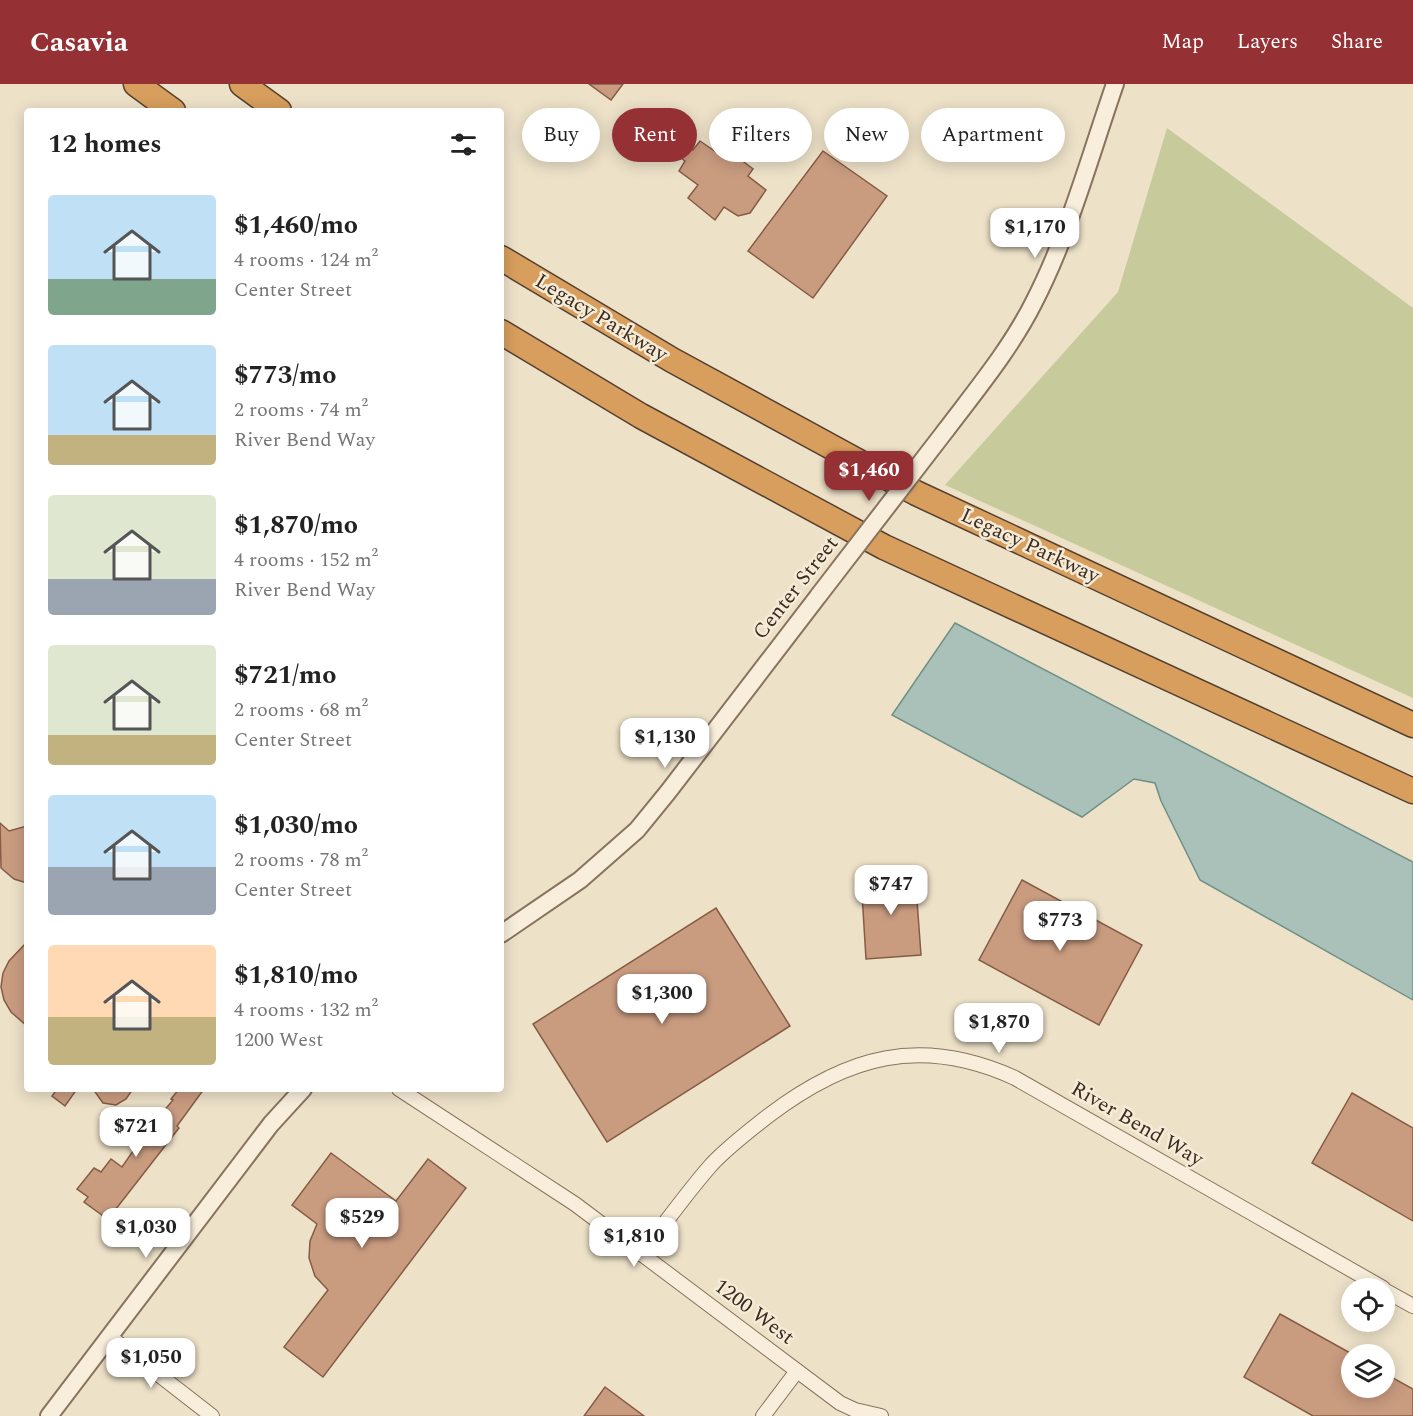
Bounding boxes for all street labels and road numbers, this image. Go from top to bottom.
street label: Legacy Parkway [529,266,674,371]
street label: Legacy Parkway [955,500,1105,593]
street label: Center Street [745,529,847,647]
street label: River Bend Way [1065,1073,1210,1175]
street label: 1200 West [707,1271,801,1353]

